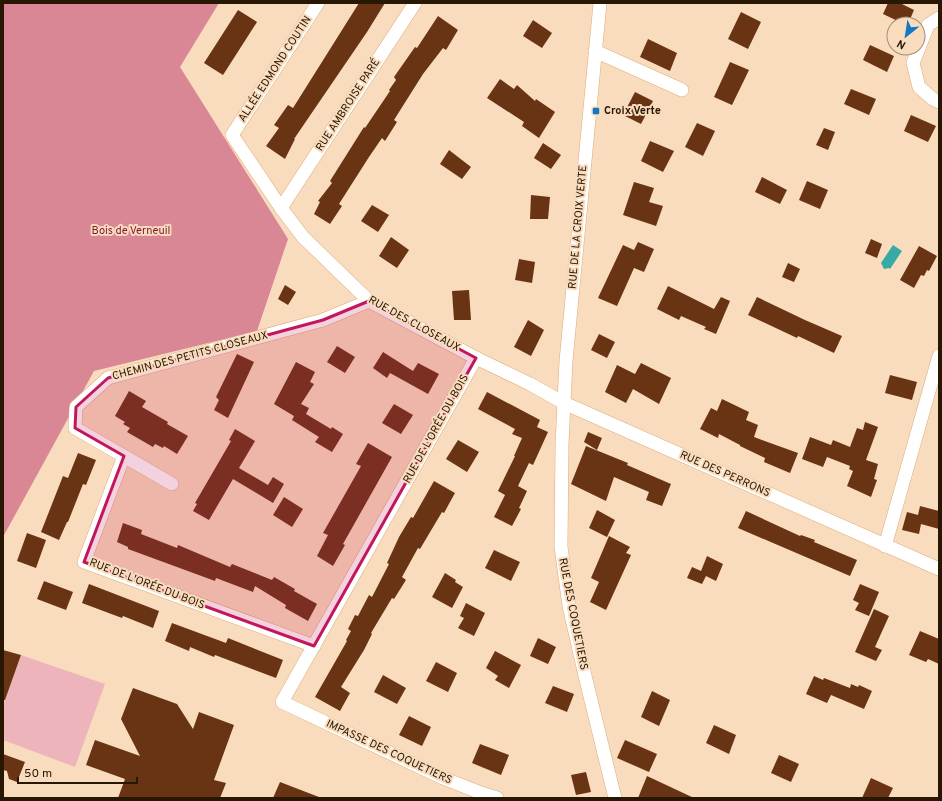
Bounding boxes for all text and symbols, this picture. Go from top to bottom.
street label: ALLÉE EDMOND COUTIN [235,13,315,125]
north arrow [886,16,926,56]
text: N [895,36,908,52]
street label: RUE AMBROISE PARÉ [312,55,383,154]
place label: Croix Verte [604,104,661,118]
marker: Croix Verte [591,106,601,116]
street label: RUE DE LA CROIX VERTE [566,164,590,290]
park label: Bois de Verneuil [92,224,170,238]
street label: RUE DES CLOSEAUX [366,293,463,355]
street label: CHEMIN DES PETITS CLOSEAUX [111,328,270,384]
street label: RUE DE L'ORÉE DU BOIS [399,371,472,486]
street label: RUE DES PERRONS [678,448,772,500]
street label: RUE DE L'ORÉE DU BOIS [87,555,207,613]
street label: RUE DES COQUETIERS [555,557,591,671]
street label: IMPASSE DES COQUETIERS [324,717,454,787]
scale bar [18,759,137,785]
text: 50 m [24,766,52,782]

